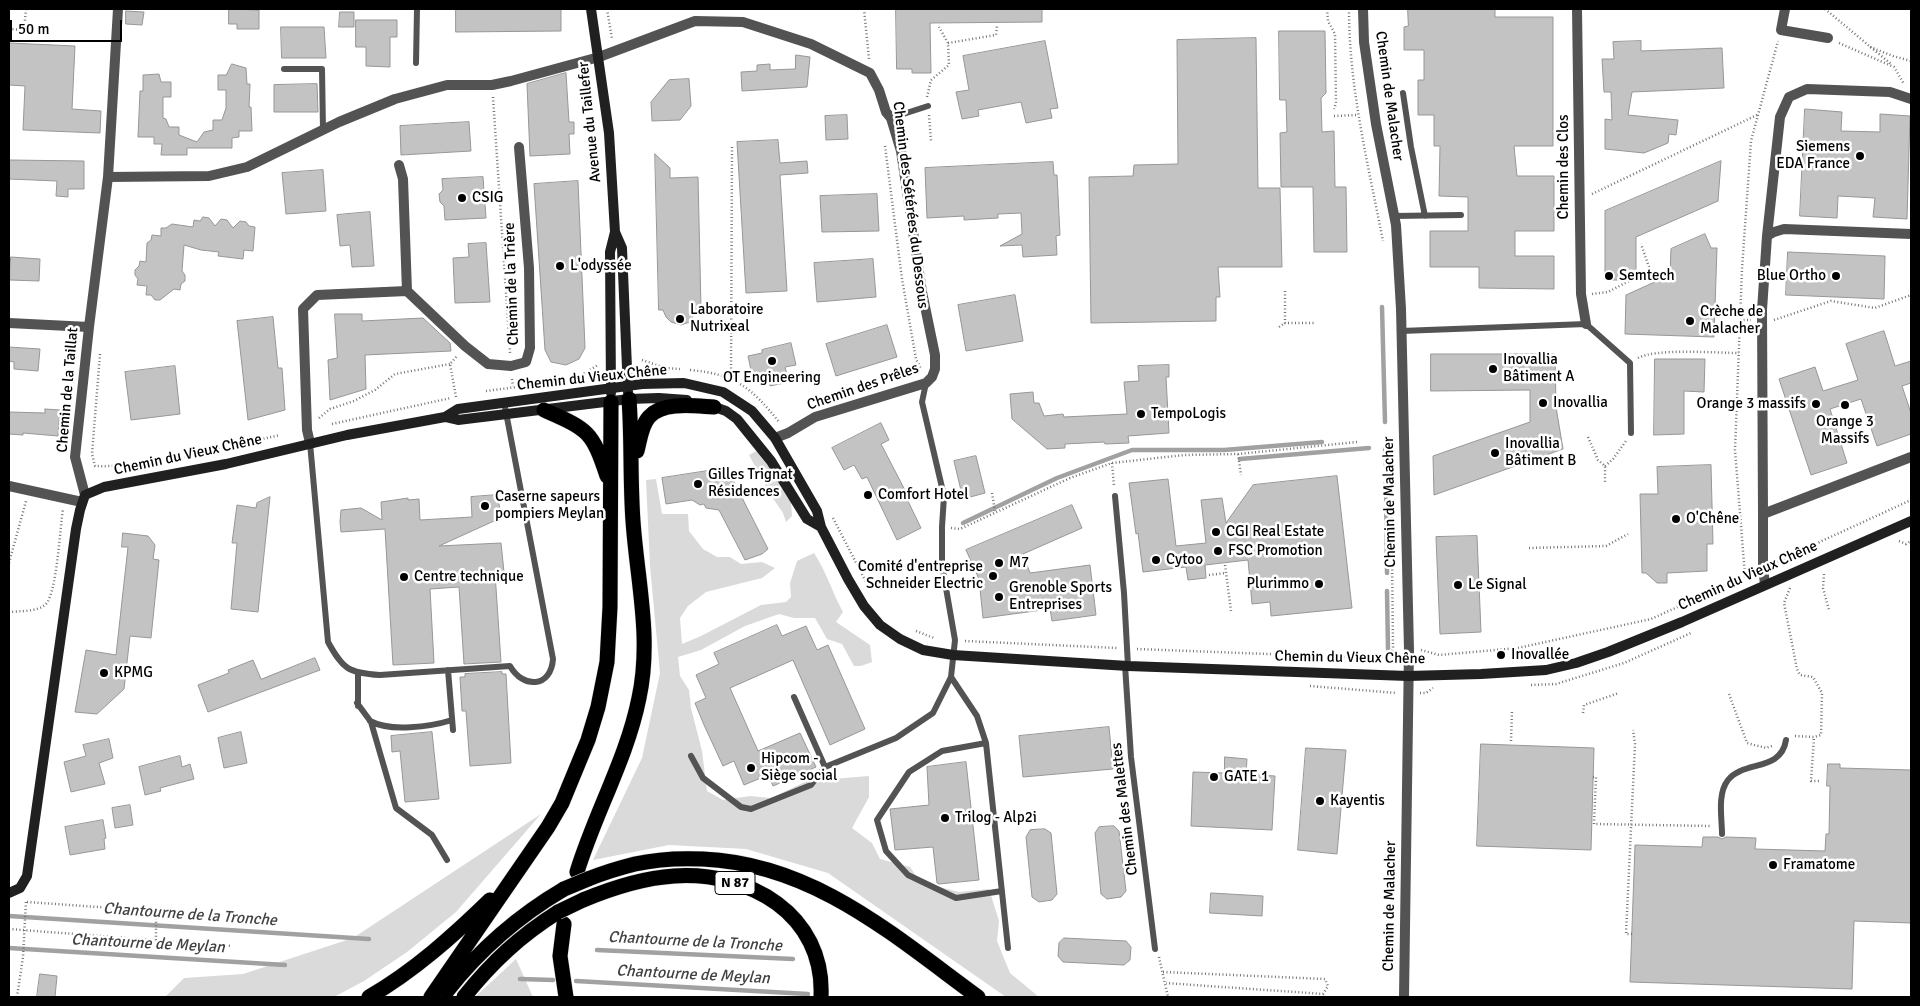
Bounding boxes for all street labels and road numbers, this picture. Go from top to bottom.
street label: Chemin de Malacher [1371,30,1407,162]
street label: Avenue du Taillefer [575,61,605,183]
street label: Chemin des Sétérées du Dessous [888,100,932,310]
street label: Chemin des Clos [1555,114,1573,220]
street label: Chemin de la Trière [501,222,523,346]
street label: Chemin de la Taillat [54,327,82,453]
street label: Chemin des Prêles [805,359,921,415]
street label: Chemin du Vieux Chêne [516,361,668,395]
street label: Chemin du Vieux Chêne [112,431,264,479]
street label: Chemin de Malacher [1380,436,1400,568]
street label: Chemin du Vieux Chêne [1676,537,1820,615]
street label: Chemin du Vieux Chêne [1275,648,1425,668]
street label: Chemin des Malettes [1108,742,1142,876]
street label: Chemin de Malacher [1380,840,1400,972]
road number: N 87 [715,871,755,894]

